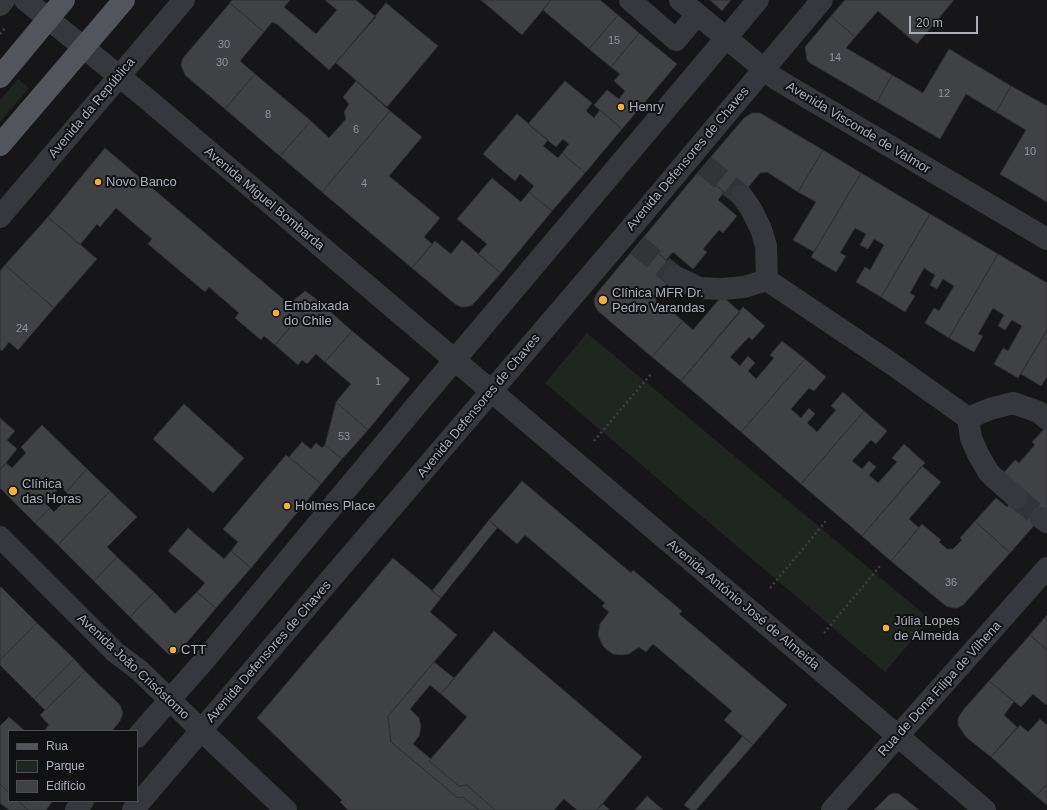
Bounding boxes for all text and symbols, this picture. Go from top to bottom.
scale bar [911,8,980,34]
text: 20 m [916,16,943,30]
house number: 15 [608,34,620,48]
house number: 30 [218,38,230,52]
house number: 14 [829,51,841,65]
street label: Avenida da República [45,55,139,161]
house number: 30 [216,56,228,70]
street label: Avenida Visconde de Valmor [783,79,933,177]
street label: Avenida Defensores de Chaves [623,84,753,234]
house number: 12 [938,87,950,101]
place label: Henry [629,99,664,115]
marker: Henry [616,102,626,112]
house number: 8 [265,108,271,122]
house number: 6 [353,123,359,137]
street label: Avenida Miguel Bombarda [201,144,327,254]
house number: 10 [1024,145,1036,159]
place label: Novo Banco [106,174,177,190]
marker: Novo Banco [93,177,103,187]
house number: 4 [361,177,367,191]
place label: Clínica MFR Dr. Pedro Varandas [612,285,705,316]
marker: Clínica MFR Dr. Pedro Varandas [597,294,609,306]
place label: Embaixada do Chile [284,298,349,329]
marker: Embaixada do Chile [271,308,281,318]
house number: 24 [16,322,28,336]
street label: Avenida Defensores de Chaves [414,331,544,481]
house number: 1 [375,375,381,389]
house number: 53 [338,430,350,444]
place label: Clínica das Horas [22,476,81,507]
marker: Clínica das Horas [7,485,19,497]
place label: Holmes Place [295,498,375,514]
marker: Holmes Place [282,501,292,511]
street label: Avenida António José de Almeida [664,537,822,673]
house number: 36 [945,576,957,590]
street label: Avenida Defensores de Chaves [203,578,335,726]
street label: Avenida João Crisóstomo [74,611,192,723]
place label: Júlia Lopes de Almeida [894,613,960,644]
street label: Rua de Dona Filipa de Vilhena [875,618,1005,760]
marker: Júlia Lopes de Almeida [881,623,891,633]
place label: CTT [181,642,206,658]
marker: CTT [168,645,178,655]
legend [8,730,138,802]
text: Rua [46,739,68,753]
text: Parque [46,759,85,773]
text: Edifício [46,779,85,793]

